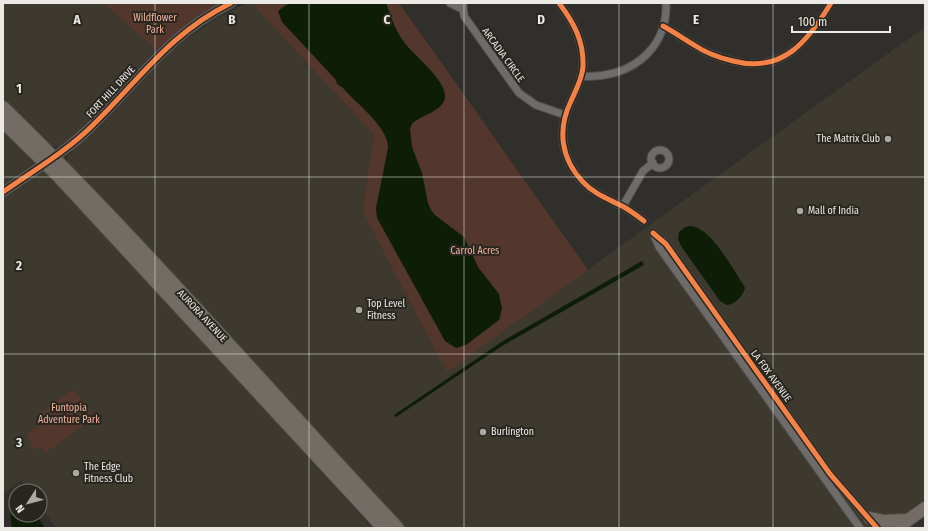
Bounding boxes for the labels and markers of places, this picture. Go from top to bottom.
place label: The Matrix Club [817,133,880,145]
marker: The Matrix Club [883,134,893,144]
place label: Mall of India [808,205,859,217]
marker: Mall of India [795,206,805,216]
place label: Top Level Fitness [367,298,405,322]
marker: Top Level Fitness [354,305,364,315]
place label: Burlington [491,426,534,438]
marker: Burlington [478,427,488,437]
place label: The Edge Fitness Club [84,461,133,485]
marker: The Edge Fitness Club [71,468,81,478]

